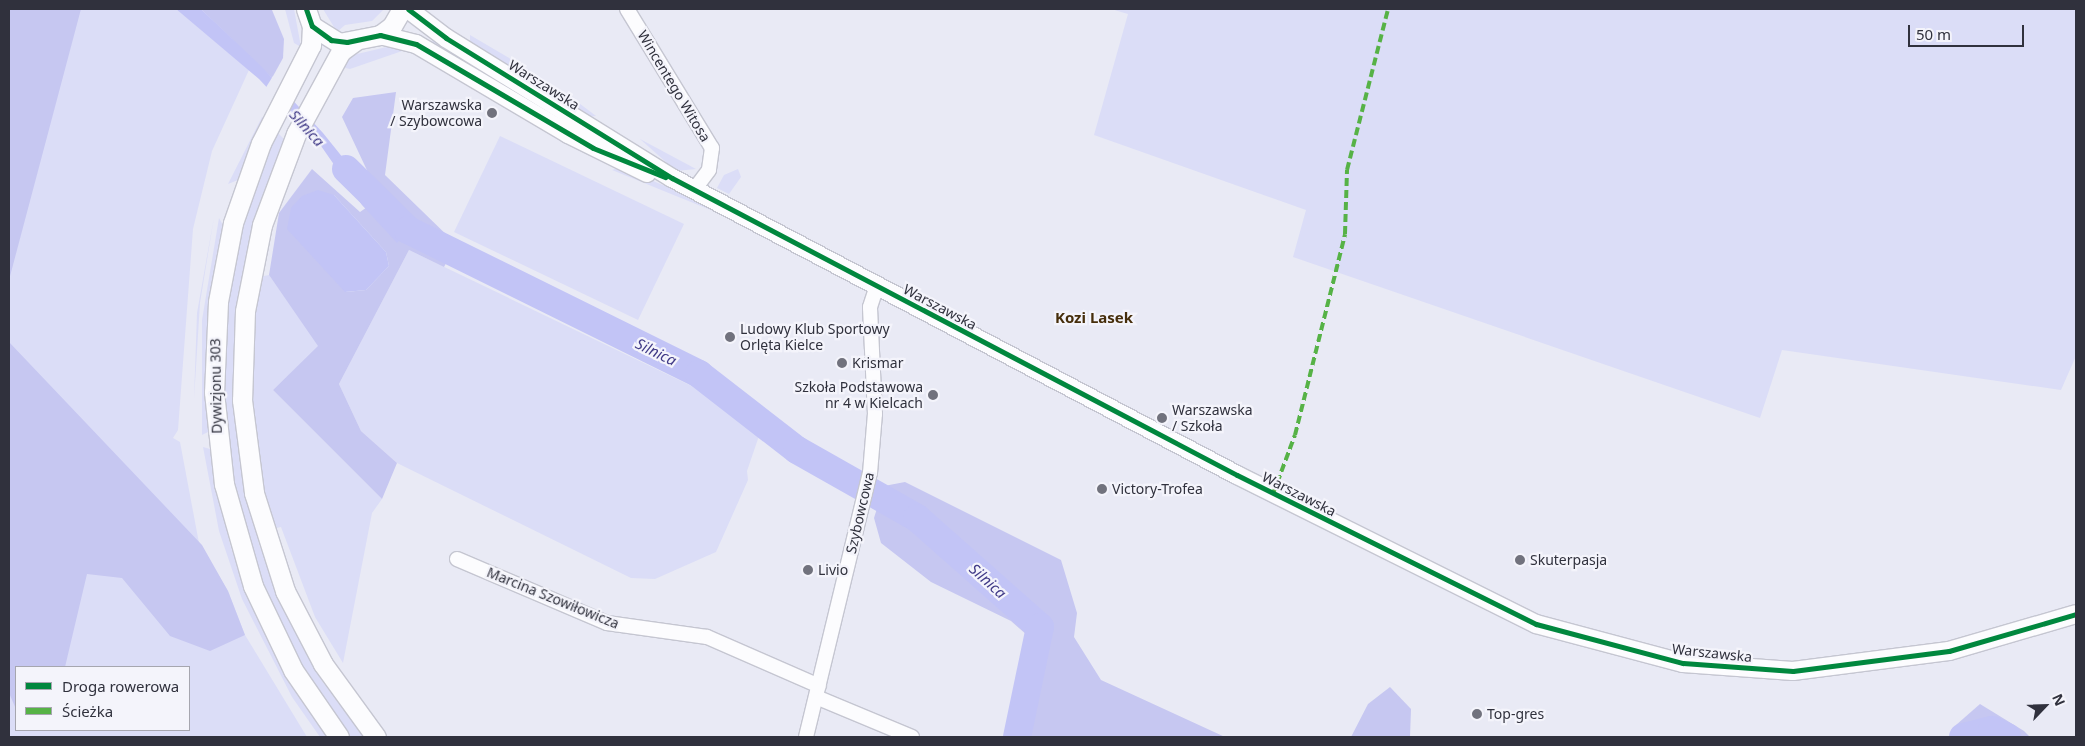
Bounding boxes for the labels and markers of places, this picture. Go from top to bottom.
place label: Warszawska / Szybowcowa [390,97,482,130]
marker: Warszawska / Szybowcowa [486,107,498,119]
place label: Ludowy Klub Sportowy Orlęta Kielce [740,321,890,354]
marker: Ludowy Klub Sportowy Orlęta Kielce [724,331,736,343]
place label: Krismar [852,355,903,371]
marker: Krismar [836,357,848,369]
place label: Szkoła Podstawowa nr 4 w Kielcach [794,379,923,412]
marker: Szkoła Podstawowa nr 4 w Kielcach [927,389,939,401]
place label: Warszawska / Szkoła [1172,402,1253,434]
marker: Warszawska / Szkoła [1156,412,1168,424]
place label: Victory-Trofea [1112,481,1203,497]
marker: Victory-Trofea [1096,483,1108,495]
place label: Skuterpasja [1530,552,1607,568]
marker: Skuterpasja [1514,554,1526,566]
place label: Livio [818,562,848,578]
marker: Livio [802,564,814,576]
place label: Top-gres [1487,706,1544,722]
marker: Top-gres [1471,708,1483,720]

